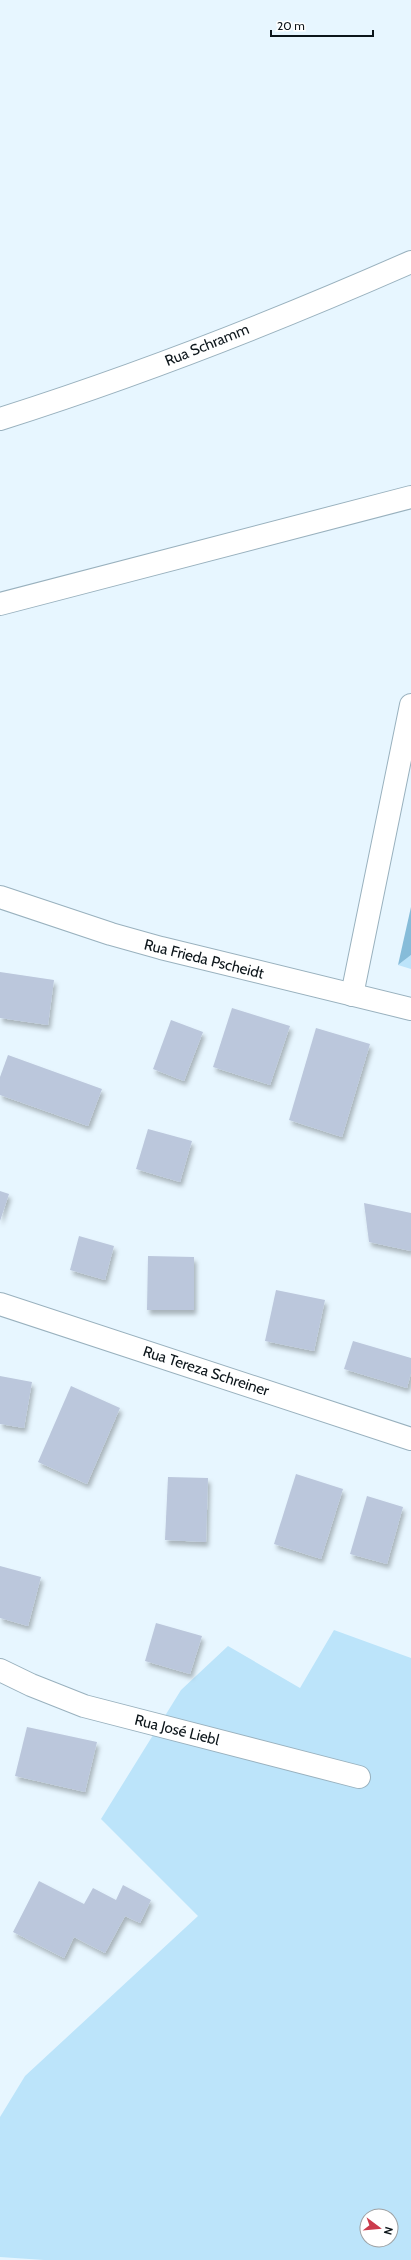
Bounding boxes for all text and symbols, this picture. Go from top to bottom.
scale bar [271,12,373,38]
text: 20 m [277,18,305,33]
street label: Rua Schramm [162,320,252,370]
street label: Rua Frieda Pscheidt [142,935,266,983]
street label: Rua Tereza Schreiner [141,1342,272,1400]
street label: Rua José Liebl [133,1711,222,1749]
north arrow [359,2208,399,2248]
text: N [381,2225,396,2236]

